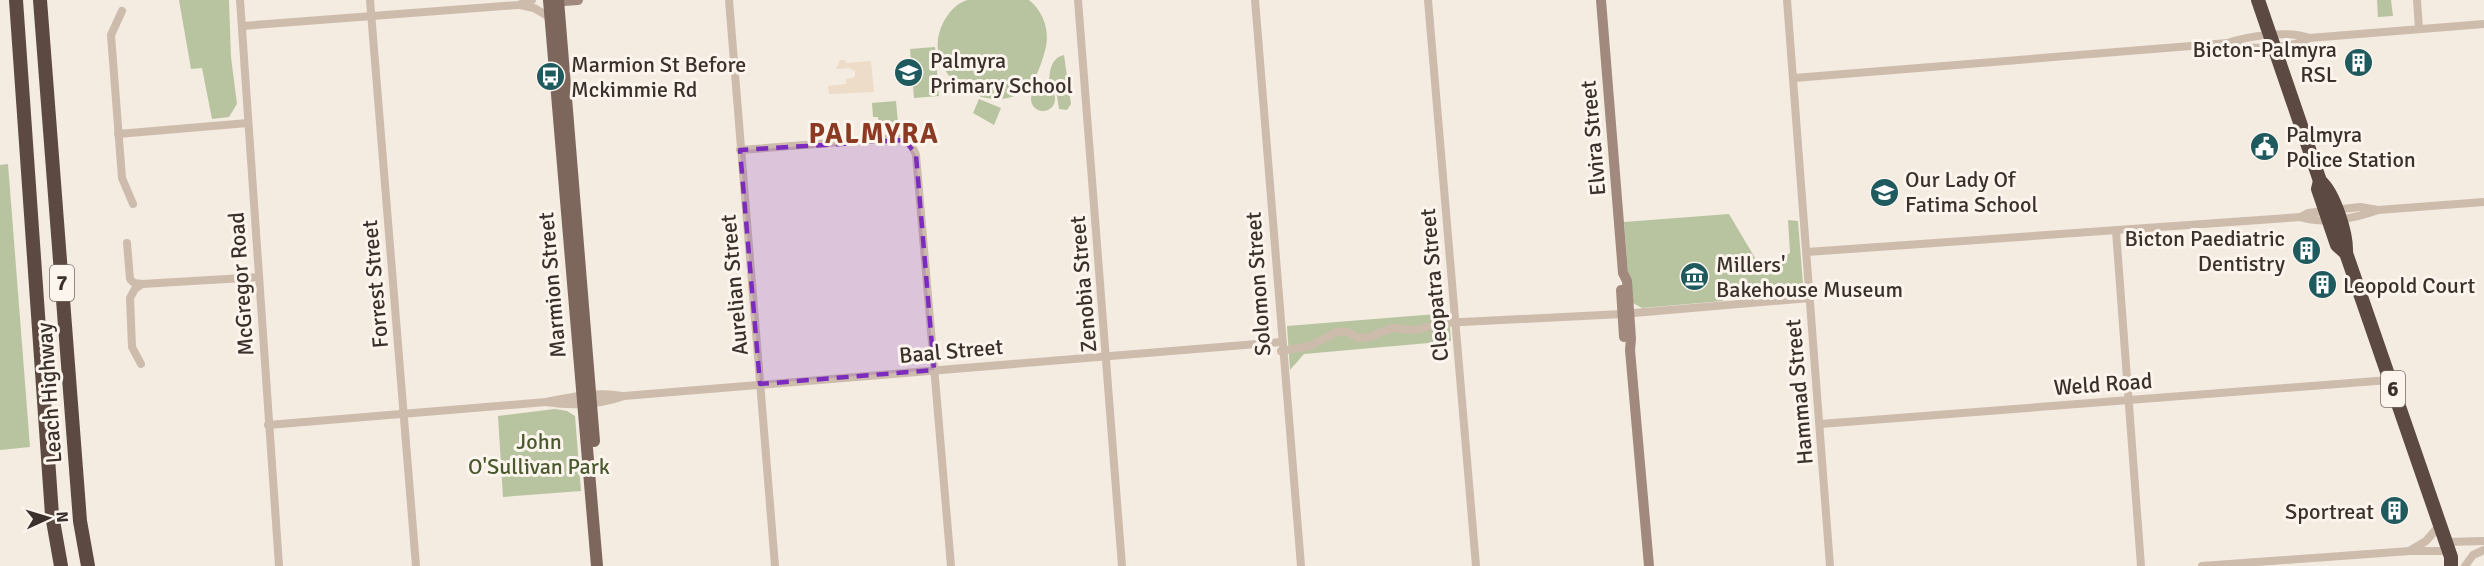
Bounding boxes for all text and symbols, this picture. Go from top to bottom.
place label: Bicton-Palmyra RSL [2193,36,2337,88]
building icon: Bicton-Palmyra RSL [2342,46,2374,78]
place label: Palmyra Primary School [930,47,1073,99]
place label: Marmion St Before Mckimmie Rd [571,51,746,103]
school or university icon: Palmyra Primary School [893,57,925,89]
bus stop icon: Marmion St Before Mckimmie Rd [534,61,566,93]
street label: Elvira Street [1574,79,1611,197]
district label: PALMYRA [809,117,939,151]
place label: Palmyra Police Station [2286,121,2416,173]
public building icon: Palmyra Police Station [2249,131,2281,163]
place label: Our Lady Of Fatima School [1905,166,2038,218]
school or university icon: Our Lady Of Fatima School [1868,176,1900,208]
street label: Cleopatra Street [1414,207,1454,363]
street label: McGregor Road [223,211,259,357]
street label: Marmion Street [532,211,572,359]
street label: Solomon Street [1239,211,1277,357]
street label: Aurelian Street [714,213,754,357]
street label: Zenobia Street [1064,214,1102,353]
street label: Forrest Street [356,218,394,349]
place label: Bicton Paediatric Dentistry [2125,225,2286,277]
building icon: Bicton Paediatric Dentistry [2290,235,2322,267]
place label: Millers' Bakehouse Museum [1716,251,1903,303]
museum icon: Millers' Bakehouse Museum [1679,261,1711,293]
road number: 7 [50,265,74,301]
building icon: Leopold Court [2306,269,2338,301]
place label: Leopold Court [2343,272,2475,299]
street label: Hammad Street [1779,318,1819,466]
street label: Leach Highway [31,321,67,464]
street label: Baal Street [898,333,1004,369]
street label: Weld Road [2053,367,2153,401]
road number: 6 [2381,371,2405,407]
park label: John O'Sullivan Park [468,428,610,480]
north arrow [18,488,78,548]
building icon: Sportreat [2379,495,2411,527]
place label: Sportreat [2285,498,2374,525]
text: N [52,511,72,523]

